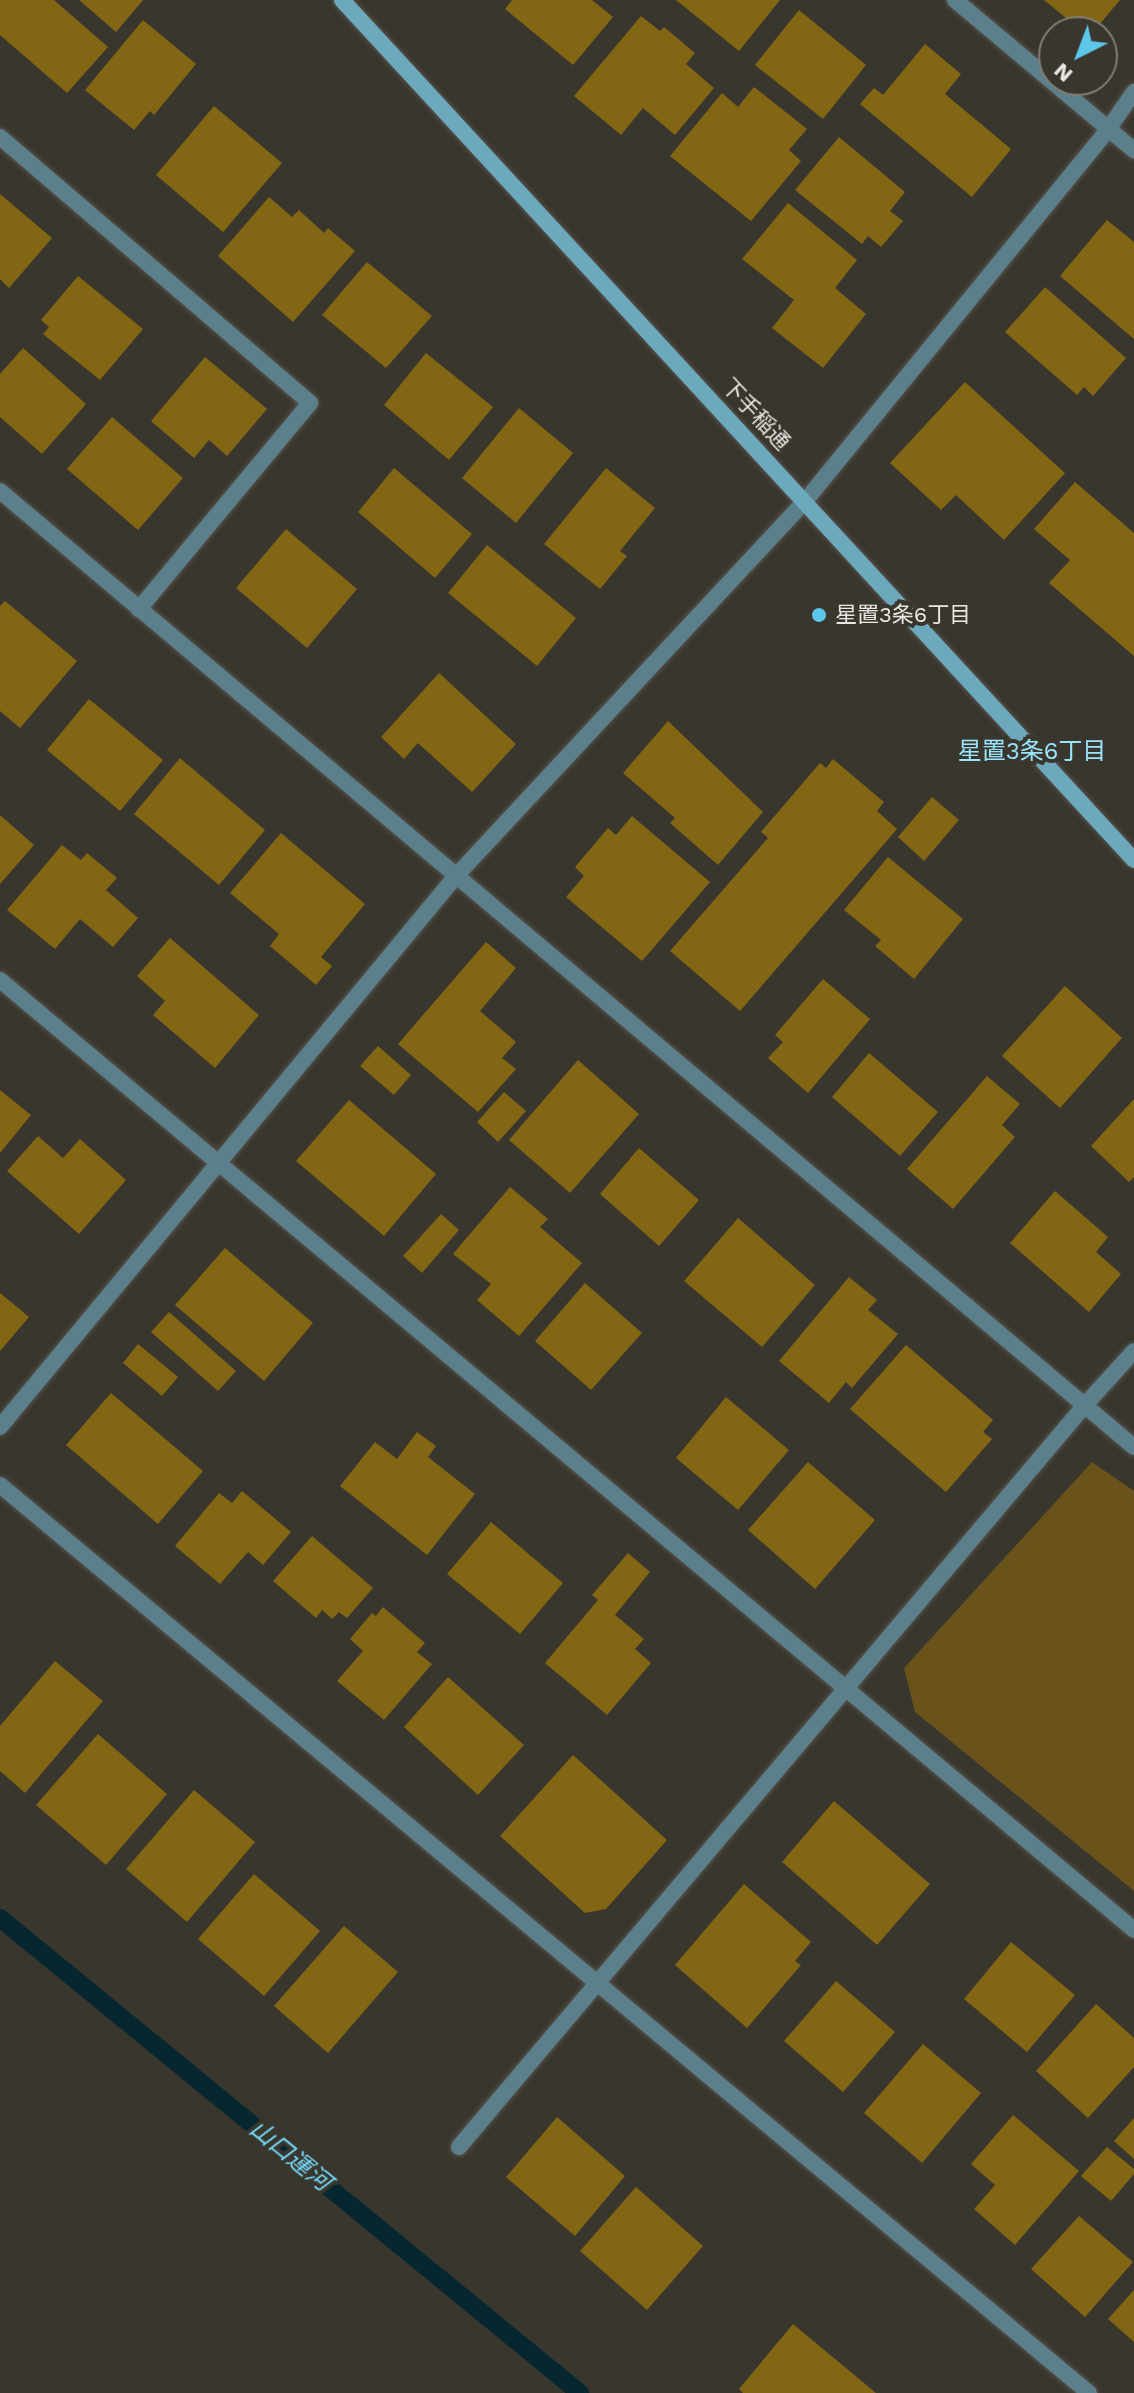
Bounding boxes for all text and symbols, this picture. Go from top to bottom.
north arrow [1038,16,1118,96]
text: N [1049,58,1077,87]
street label: 下手稲通 [716,373,796,455]
place label: 星置3条6丁目 [835,602,971,628]
marker: 星置3条6丁目 [810,606,828,624]
district label: 星置3条6丁目 [958,738,1106,766]
water label: 山口運河 [244,2115,336,2197]

